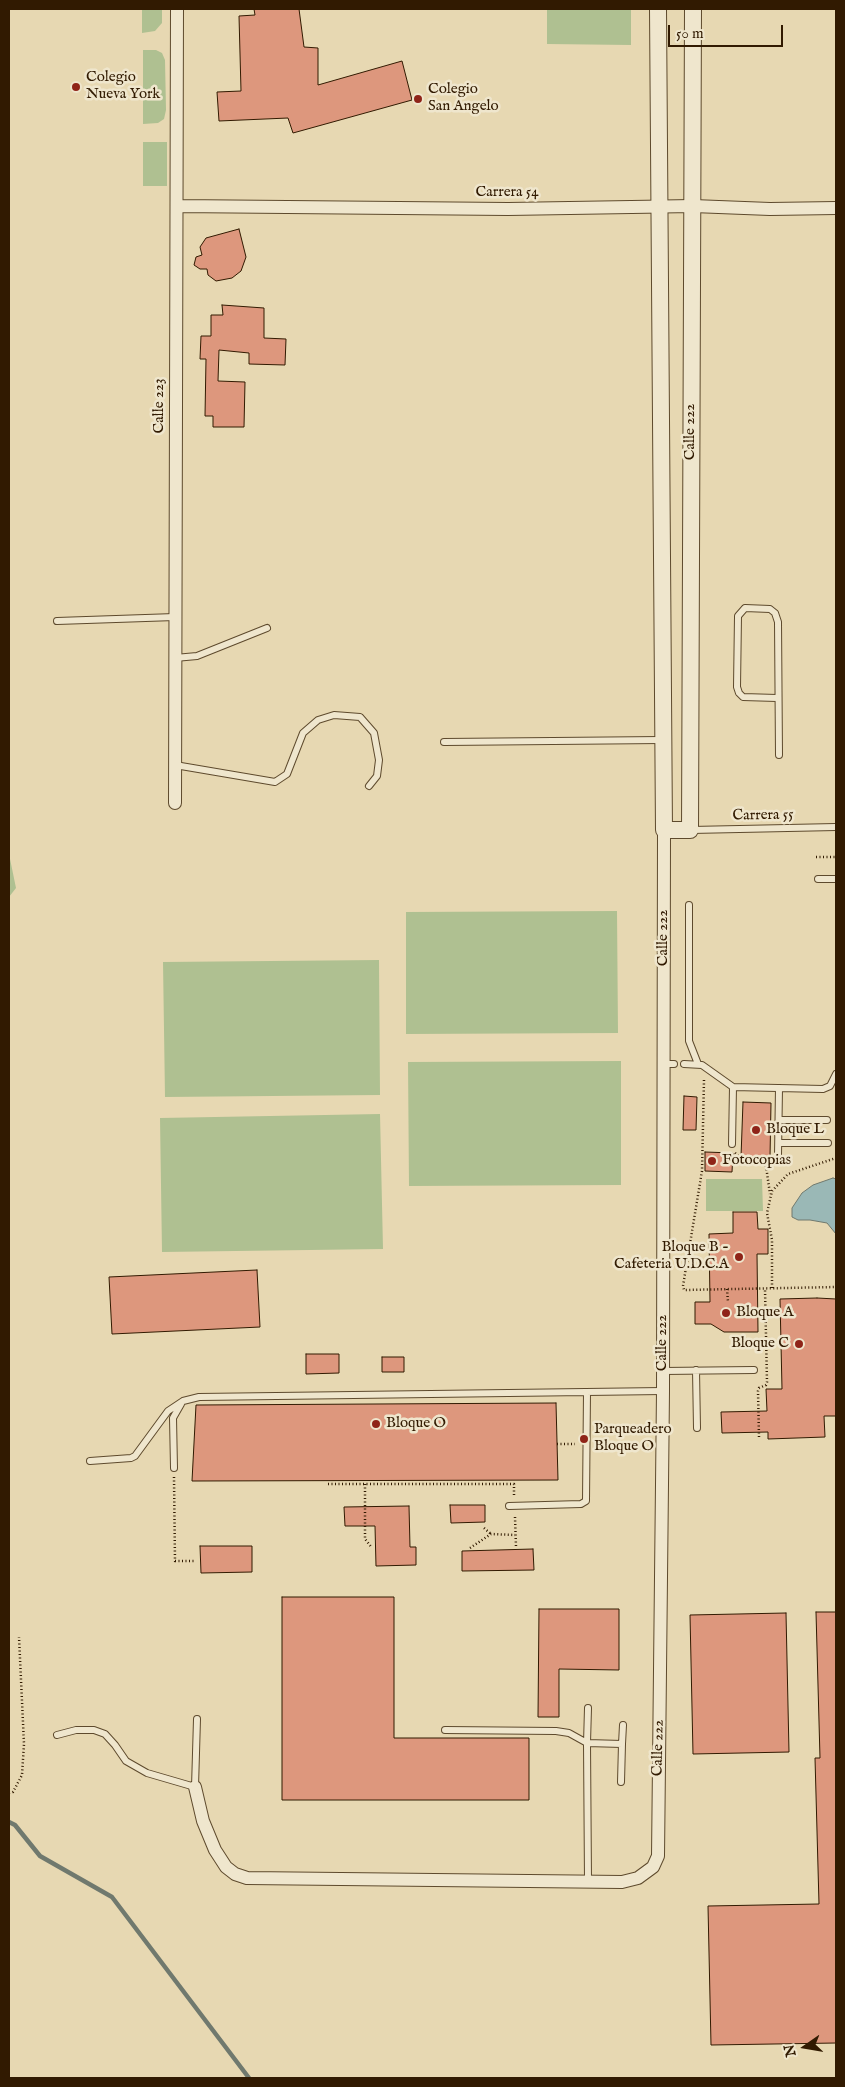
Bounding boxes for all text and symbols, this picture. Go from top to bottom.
scale bar [670,15,785,47]
text: 50 m [676,24,704,43]
place label: Colegio Nueva York [86,69,160,104]
marker: Colegio Nueva York [70,81,82,93]
place label: Colegio San Angelo [428,81,499,116]
marker: Colegio San Angelo [412,93,424,105]
street label: Carrera 54 [475,184,539,202]
street label: Calle 223 [151,378,169,434]
street label: Calle 222 [682,404,700,460]
street label: Carrera 55 [732,806,794,826]
street label: Calle 222 [655,910,673,966]
place label: Bloque L [766,1121,824,1139]
marker: Bloque L [750,1124,762,1136]
place label: Fotocopias [722,1152,791,1170]
marker: Fotocopias [706,1155,718,1167]
place label: Bloque B - Cafeteria U.D.C.A [614,1239,729,1274]
marker: Bloque B - Cafeteria U.D.C.A [733,1251,745,1263]
place label: Bloque A [736,1304,794,1322]
marker: Bloque A [720,1307,732,1319]
street label: Calle 222 [654,1315,672,1371]
place label: Bloque C [731,1335,789,1353]
marker: Bloque C [793,1338,805,1350]
place label: Bloque O [386,1415,446,1433]
marker: Bloque O [370,1418,382,1430]
place label: Parqueadero Bloque O [594,1421,672,1456]
marker: Parqueadero Bloque O [578,1433,590,1445]
street label: Calle 222 [650,1720,668,1776]
north arrow [780,2022,830,2072]
text: N [780,2042,801,2058]

